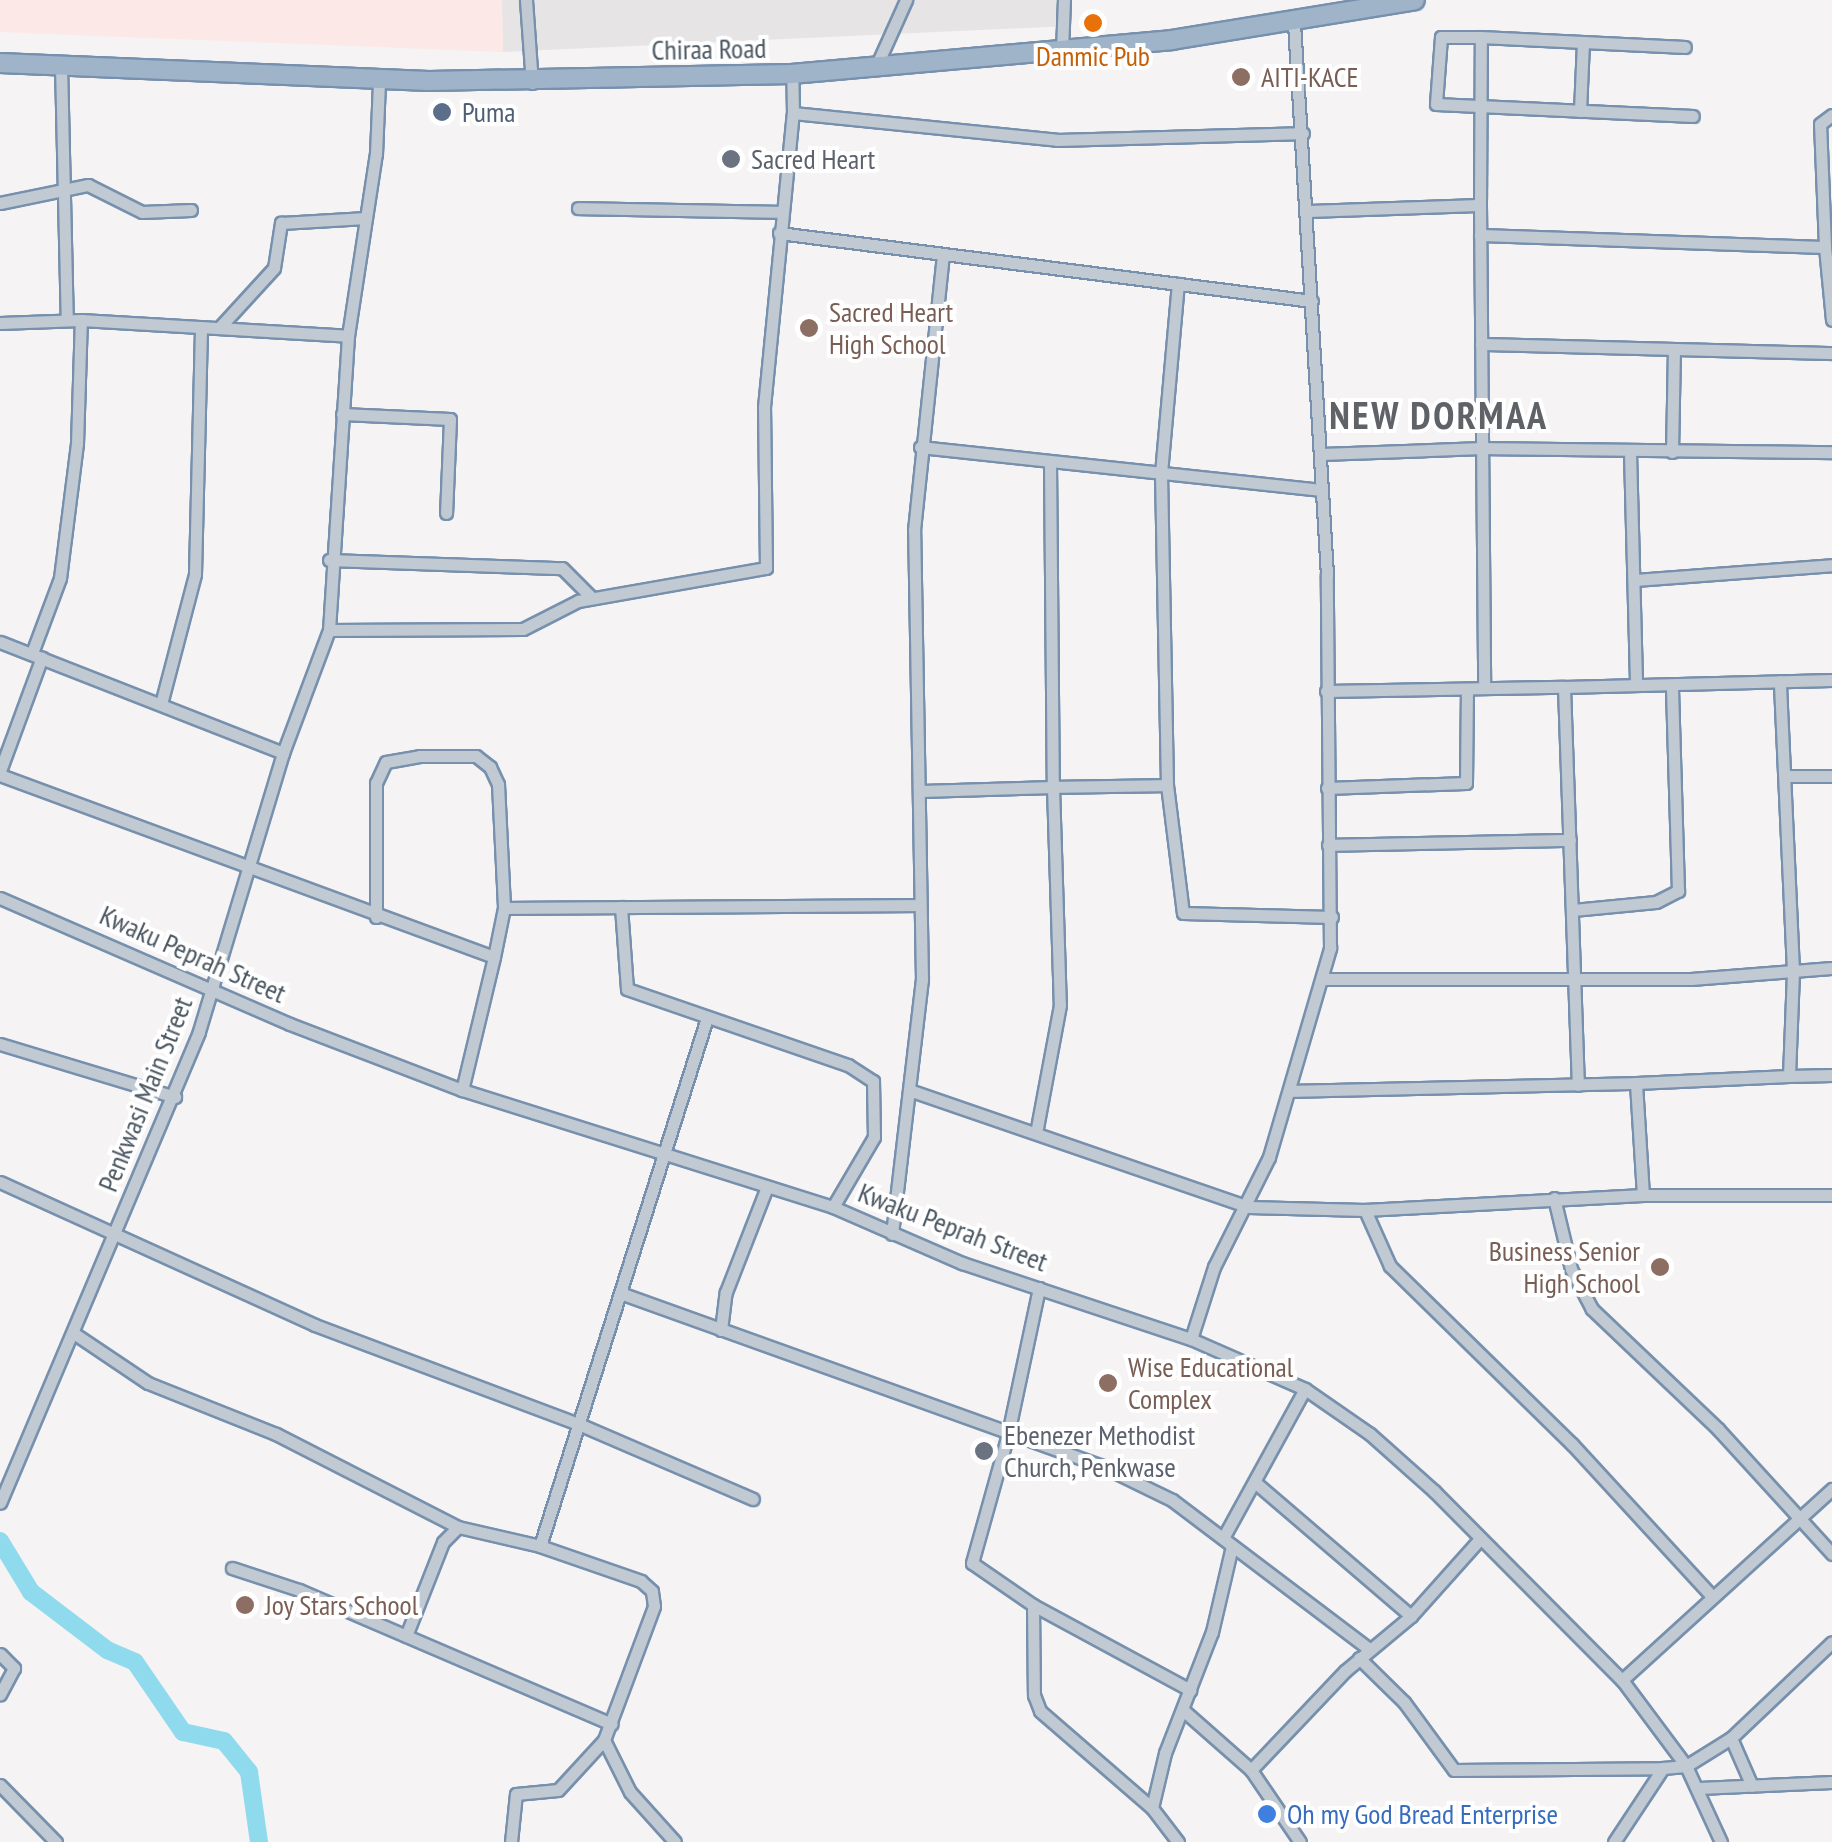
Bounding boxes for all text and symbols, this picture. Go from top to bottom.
marker: Danmic Pub [1082,12,1104,34]
street label: Chiraa Road [651,31,767,67]
place label: Danmic Pub [1036,39,1150,73]
place label: AITI-KACE [1261,60,1359,94]
marker: AITI-KACE [1230,66,1252,88]
place label: Puma [462,95,515,129]
marker: Puma [431,101,453,123]
place label: Sacred Heart [751,142,875,176]
marker: Sacred Heart [720,148,742,170]
place label: Sacred Heart High School [829,295,953,361]
marker: Sacred Heart High School [798,317,820,339]
district label: NEW DORMAA [1329,392,1549,438]
street label: Kwaku Peprah Street [95,898,291,1010]
street label: Penkwasi Main Street [91,992,199,1196]
street label: Kwaku Peprah Street [854,1175,1052,1279]
place label: Business Senior High School [1489,1234,1640,1300]
marker: Business Senior High School [1649,1256,1671,1278]
place label: Wise Educational Complex [1128,1350,1293,1416]
marker: Wise Educational Complex [1097,1372,1119,1394]
place label: Ebenezer Methodist Church, Penkwase [1004,1418,1195,1484]
marker: Ebenezer Methodist Church, Penkwase [973,1440,995,1462]
place label: Joy Stars School [265,1588,419,1622]
marker: Joy Stars School [234,1594,256,1616]
place label: Oh my God Bread Enterprise [1287,1797,1559,1831]
marker: Oh my God Bread Enterprise [1256,1803,1278,1825]

